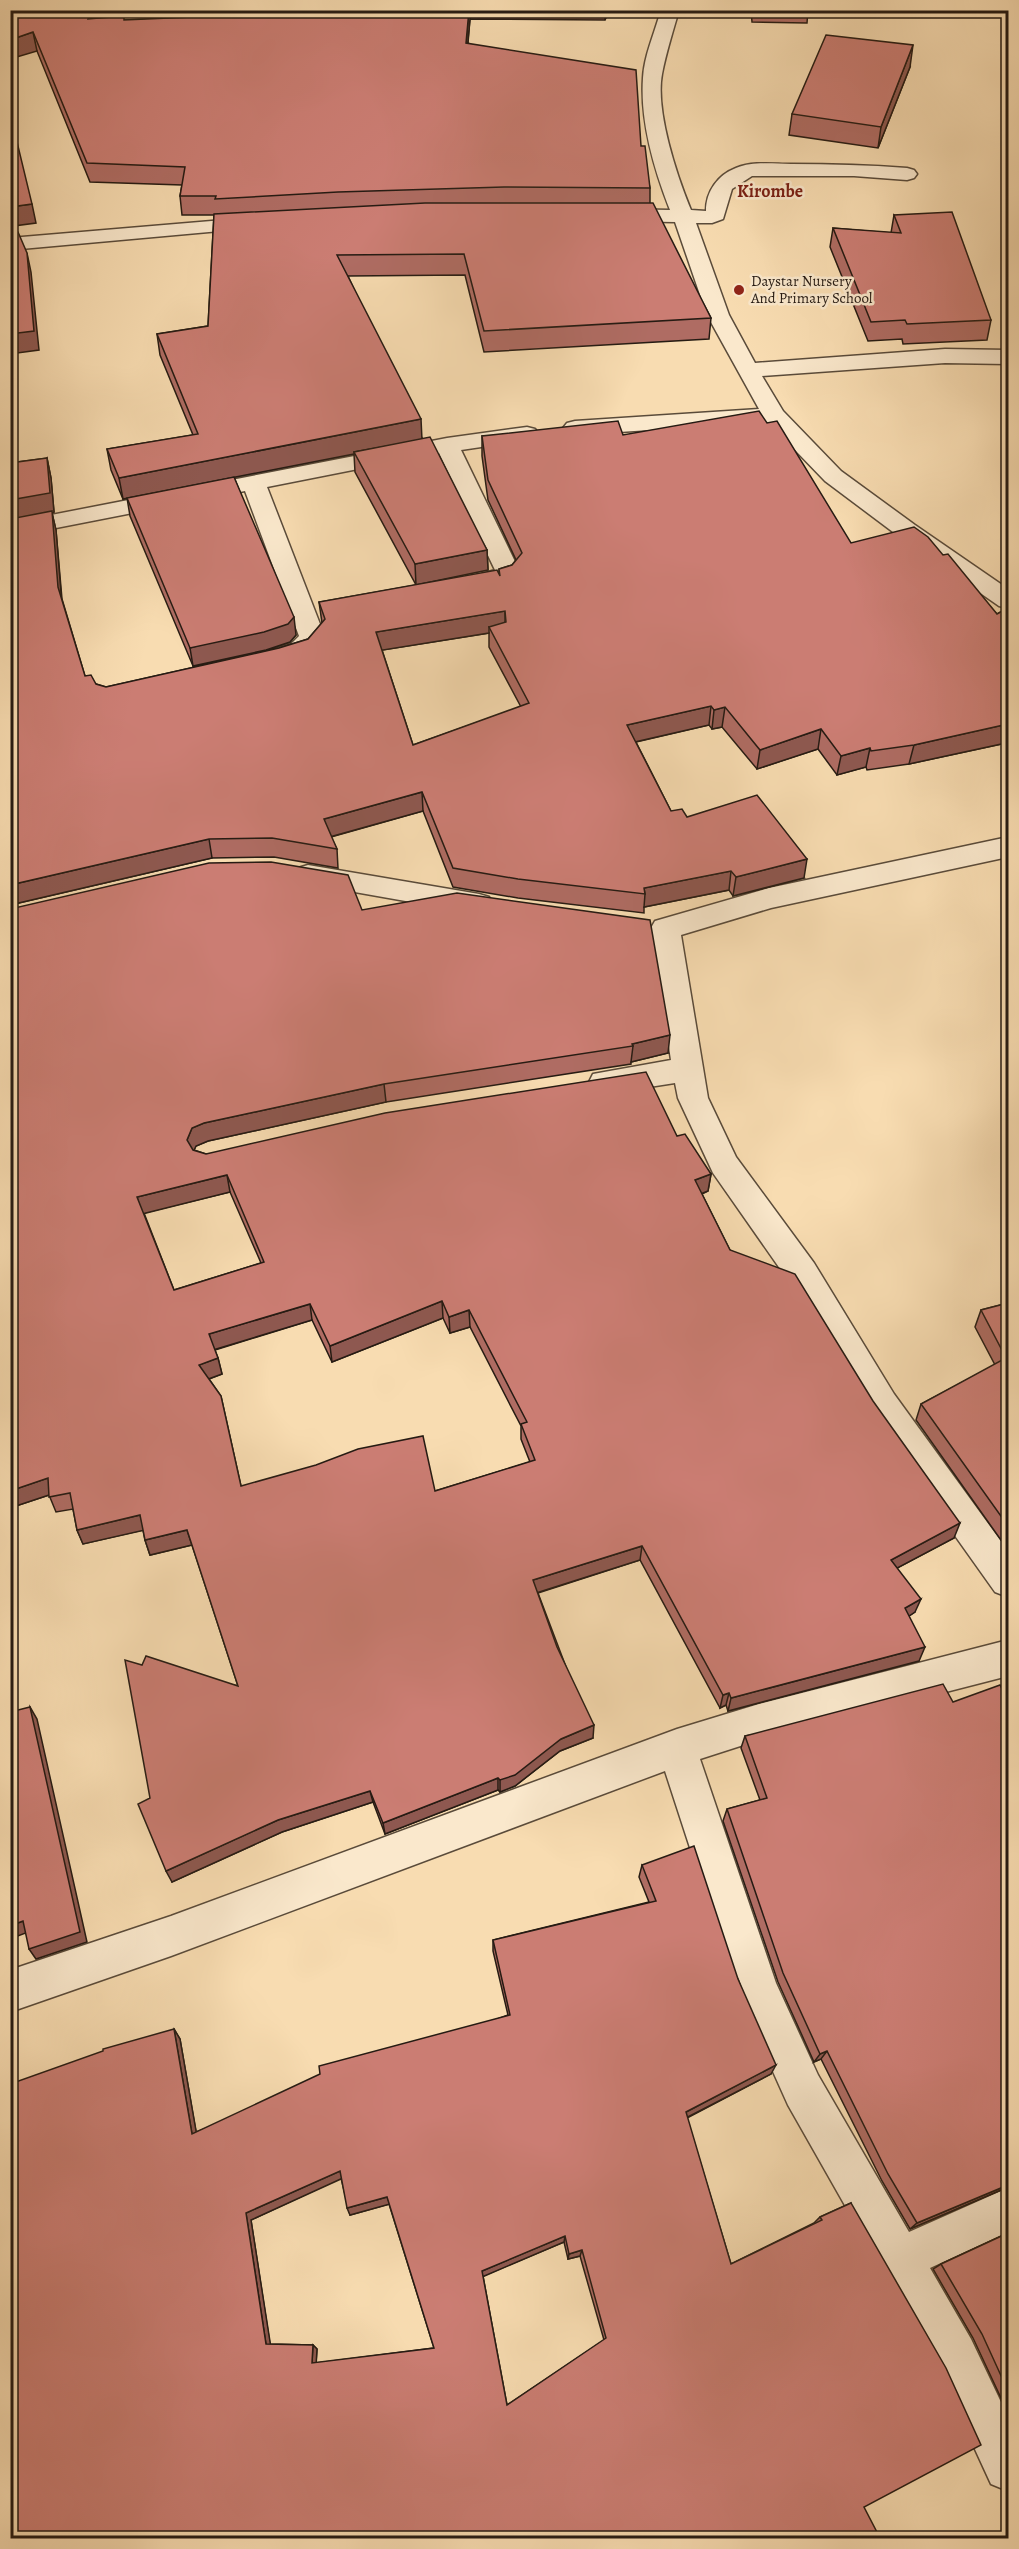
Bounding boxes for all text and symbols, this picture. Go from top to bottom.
district label: Kirombe [737,179,803,203]
place label: Daystar Nursery And Primary School [750,271,873,308]
marker: Daystar Nursery And Primary School [732,283,746,297]

